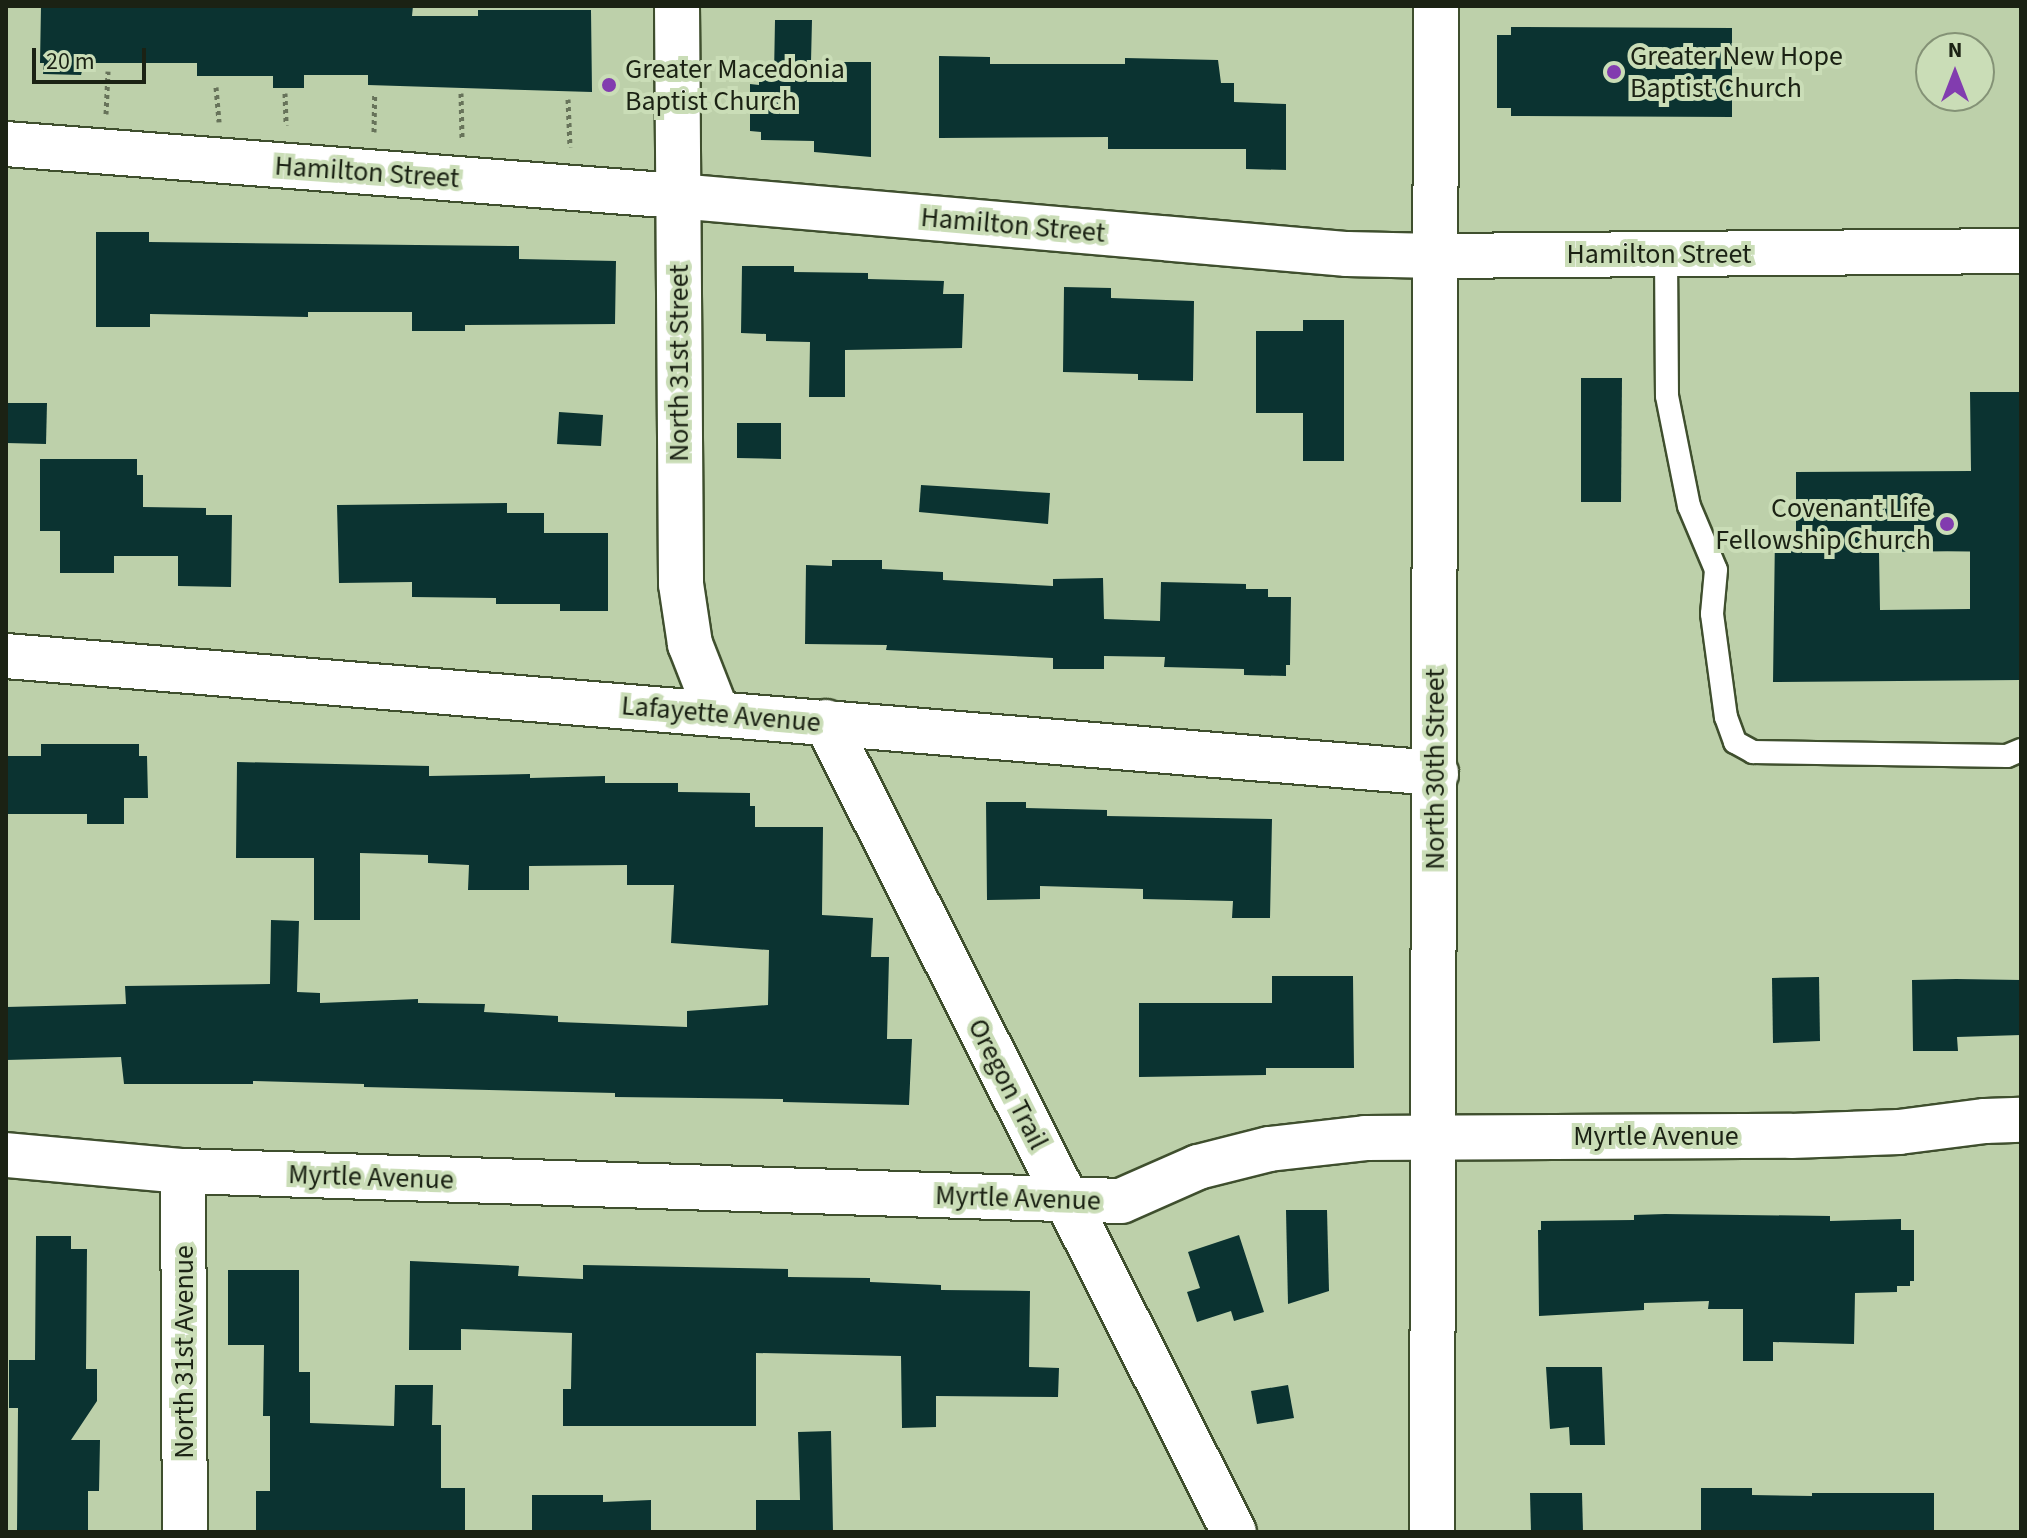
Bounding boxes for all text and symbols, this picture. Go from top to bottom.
scale bar [36,32,150,82]
north arrow [1915,32,1995,112]
text: N [1948,34,1962,66]
place label: Greater New Hope Baptist Church [1630,39,1843,105]
text: 20 m [46,44,95,79]
place label: Greater Macedonia Baptist Church [625,52,845,118]
marker: Greater New Hope Baptist Church [1605,63,1623,81]
marker: Greater Macedonia Baptist Church [600,76,618,94]
street label: Hamilton Street [274,149,460,195]
street label: Hamilton Street [919,200,1107,250]
street label: Hamilton Street [1567,237,1751,271]
street label: North 31st Street [662,264,696,462]
place label: Covenant Life Fellowship Church [1715,491,1931,557]
marker: Covenant Life Fellowship Church [1938,515,1956,533]
street label: North 30th Street [1418,668,1452,870]
street label: Lafayette Avenue [620,689,822,739]
street label: Oregon Trail [961,1013,1055,1155]
street label: Myrtle Avenue [1573,1119,1739,1153]
street label: Myrtle Avenue [288,1157,454,1197]
street label: Myrtle Avenue [935,1178,1101,1218]
street label: North 31st Avenue [167,1245,201,1459]

